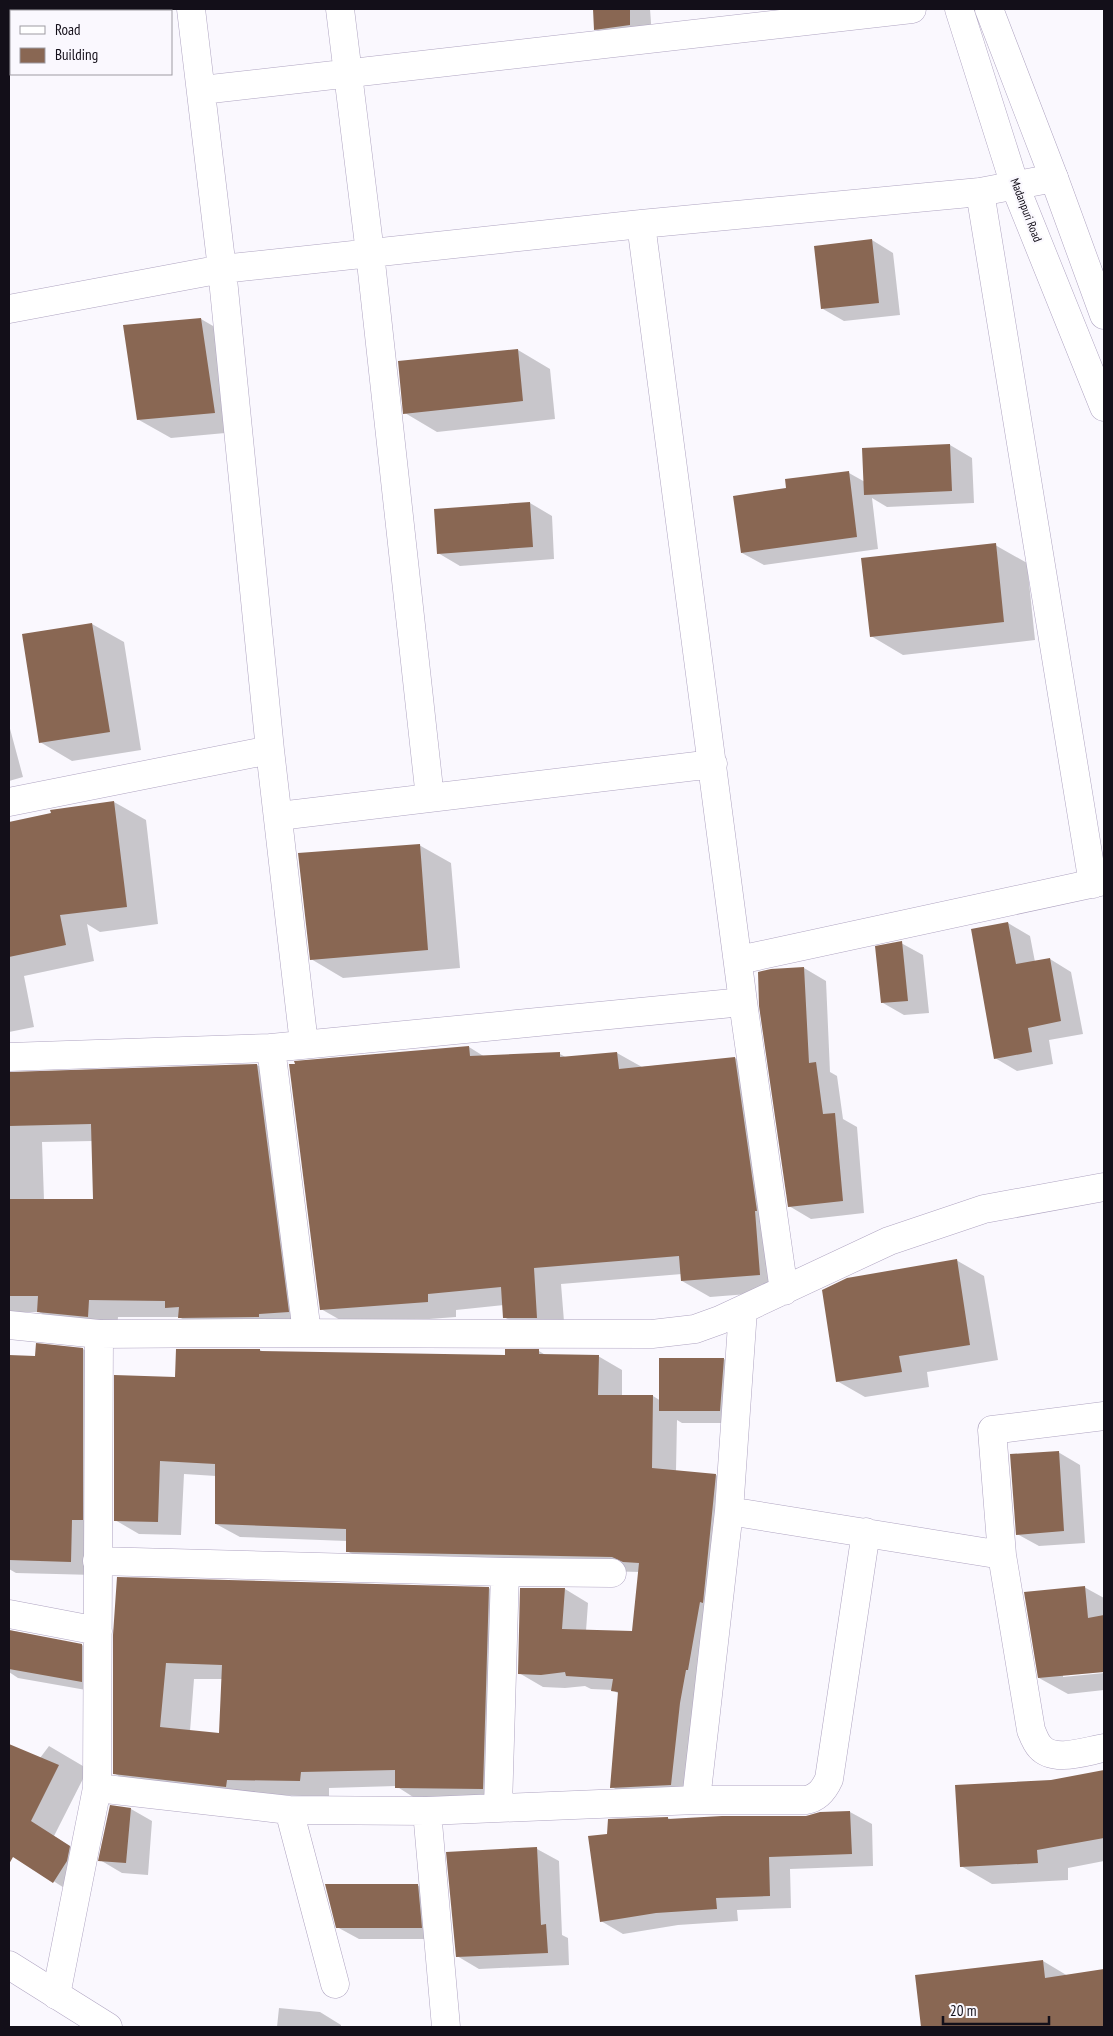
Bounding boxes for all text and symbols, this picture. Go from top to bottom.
legend [10,10,172,75]
text: Road [55,20,81,39]
text: Building [55,45,98,64]
street label: Madanpuri Road [1007,176,1045,244]
scale bar [943,1994,1049,2026]
text: 20 m [950,2001,976,2020]

